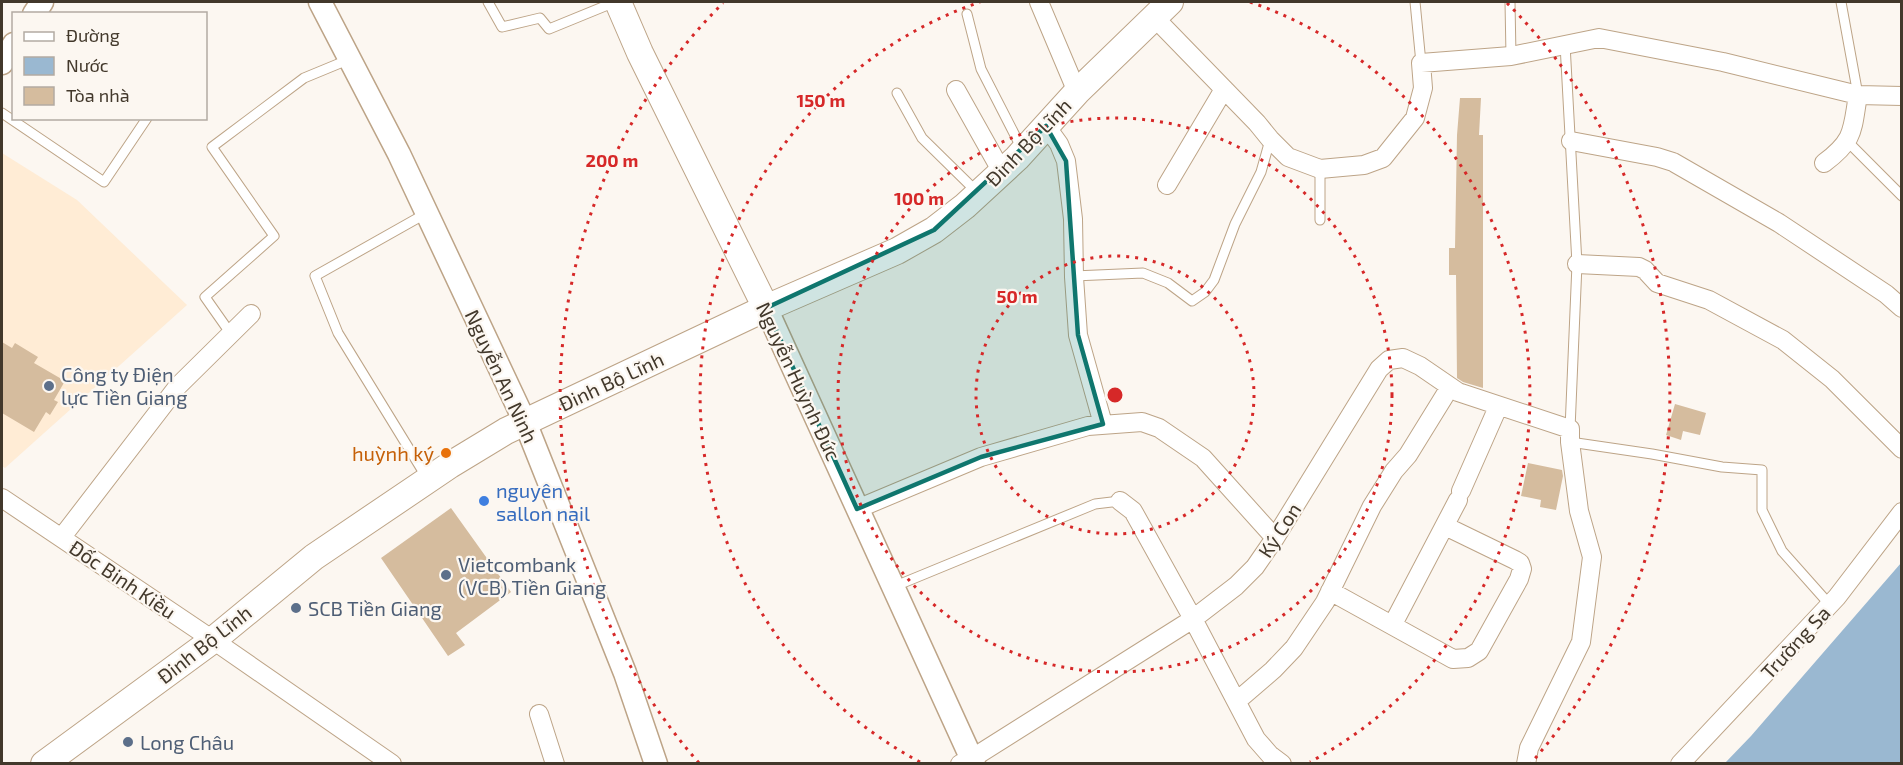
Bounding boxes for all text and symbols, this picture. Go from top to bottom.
legend [12,12,207,120]
text: Đường [66,24,120,46]
text: Nước [66,54,109,76]
text: Tòa nhà [66,84,130,106]
text: 150 m [797,89,845,111]
street label: Đinh Bộ Lĩnh [980,93,1076,191]
text: 200 m [586,149,638,171]
text: 100 m [894,187,944,209]
text: 50 m [996,285,1038,307]
street label: Nguyễn Huỳnh Đức [752,298,846,464]
street label: Nguyễn An Ninh [461,306,543,446]
street label: Đinh Bộ Lĩnh [555,346,667,416]
place label: Công ty Điện lực Tiền Giang [61,362,187,409]
marker: Công ty Điện lực Tiền Giang [42,379,56,393]
centre of rings [1105,385,1125,405]
place label: huỳnh ký [352,441,434,465]
marker: huỳnh ký [439,446,453,460]
place label: nguyên sallon nail [496,478,590,525]
marker: nguyên sallon nail [477,494,491,508]
street label: Ký Con [1253,498,1305,562]
street label: Đốc Binh Kiều [65,535,181,623]
place label: Vietcombank (VCB) Tiền Giang [458,552,606,599]
marker: Vietcombank (VCB) Tiền Giang [439,568,453,582]
place label: SCB Tiền Giang [308,596,442,620]
street label: Đinh Bộ Lĩnh [152,600,256,688]
marker: SCB Tiền Giang [289,601,303,615]
street label: Trường Sa [1755,601,1835,683]
place label: Long Châu [140,730,234,754]
marker: Long Châu [121,735,135,749]

